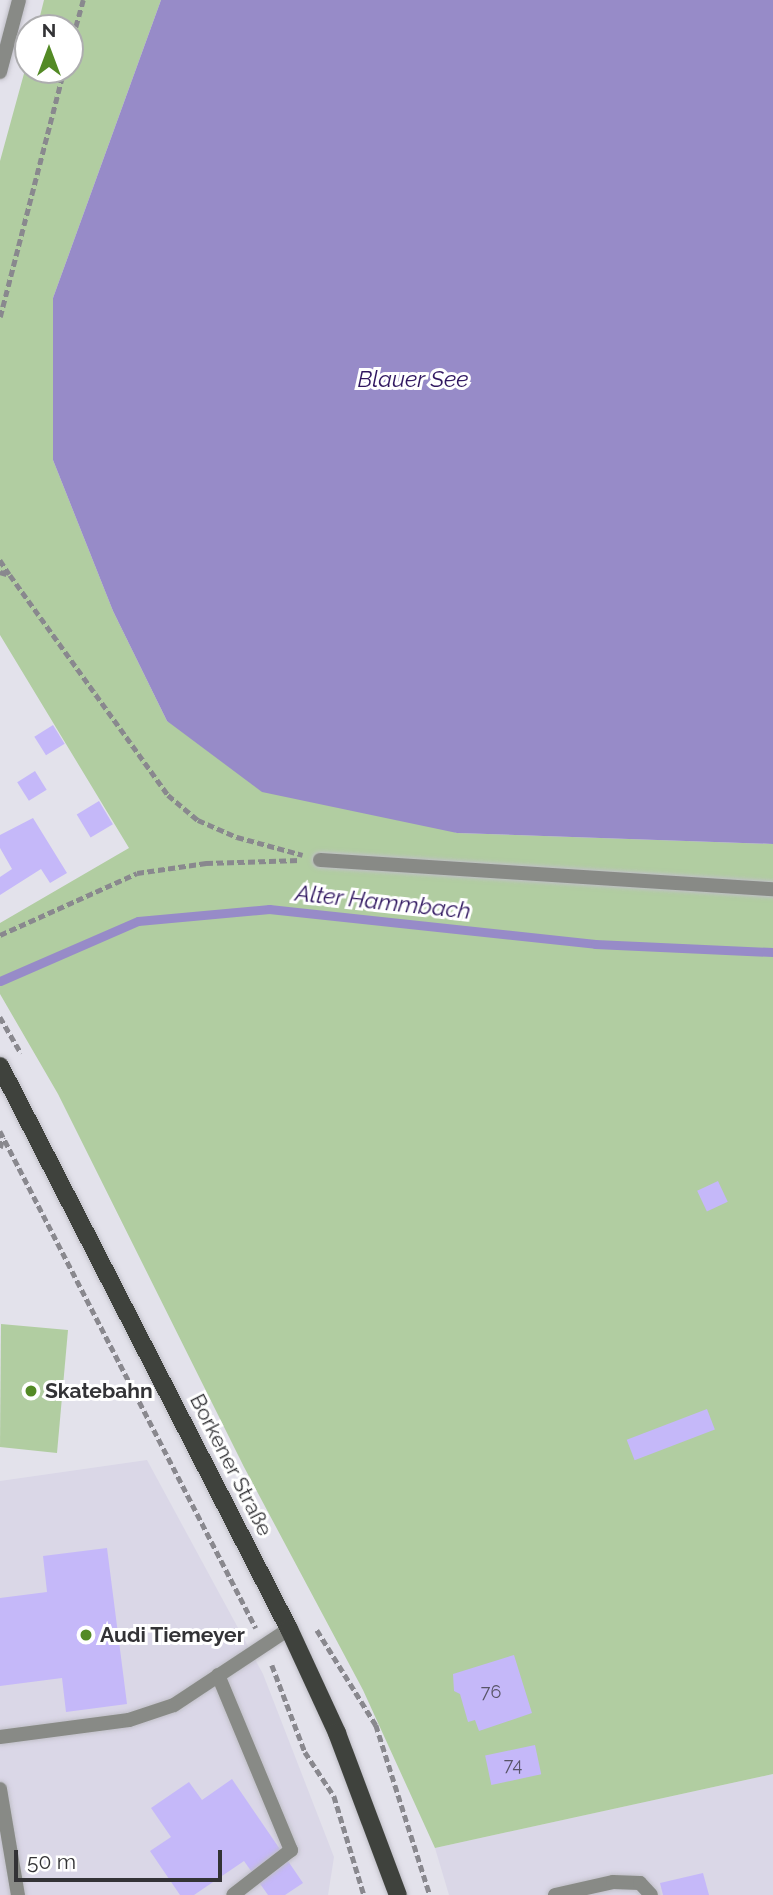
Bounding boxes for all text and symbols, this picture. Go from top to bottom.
north arrow [14,14,84,84]
text: N [42,19,56,41]
water label: Blauer See [357,365,469,393]
water label: Alter Hammbach [294,879,472,925]
place label: Skatebahn [45,1378,153,1404]
marker: Skatebahn [23,1383,39,1399]
street label: Borkener Straße [184,1390,278,1540]
place label: Audi Tiemeyer [100,1622,245,1648]
marker: Audi Tiemeyer [78,1627,94,1643]
house number: 76 [481,1681,501,1703]
house number: 74 [504,1754,522,1776]
scale bar [18,1836,226,1880]
text: 50 m [27,1849,76,1874]

